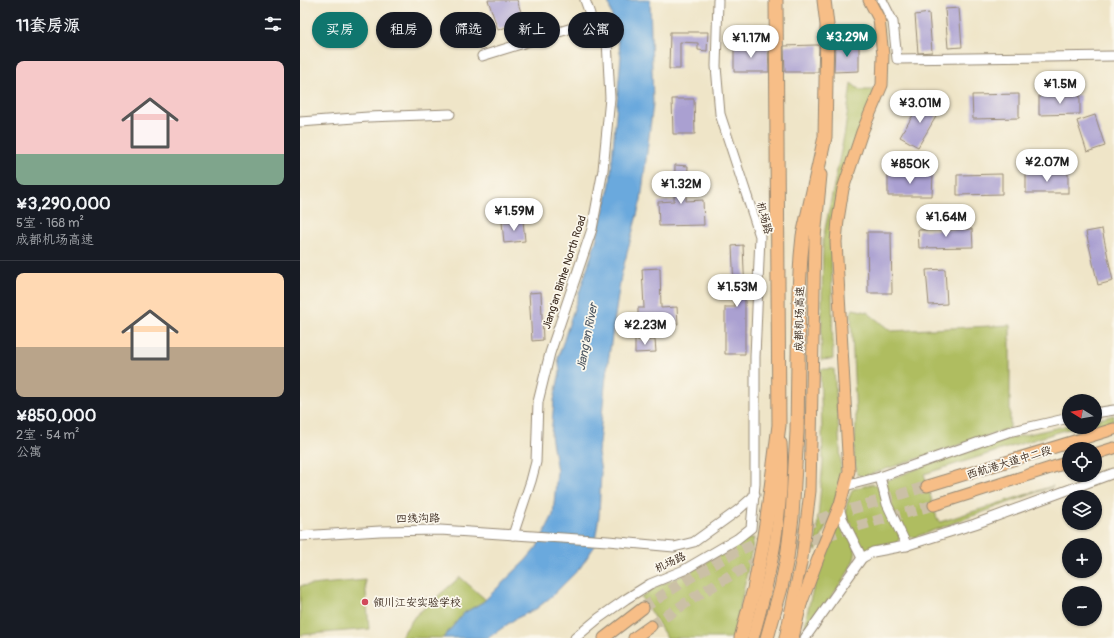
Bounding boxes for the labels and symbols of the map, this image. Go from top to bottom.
pin: ¥3.29M [814,24,880,58]
pin: ¥1.17M [718,25,784,59]
pin: ¥1.5M [1032,71,1088,105]
pin: ¥3.01M [887,90,953,124]
pin: ¥2.07M [1014,149,1080,183]
pin: ¥850K [882,151,938,185]
pin: ¥1.32M [648,171,714,205]
pin: ¥1.59M [481,198,547,232]
street label: 机场路 [754,201,775,236]
pin: ¥1.64M [913,204,979,238]
street label: Jiang'an Binhe North Road [540,214,589,331]
pin: ¥1.53M [704,274,770,308]
street label: 成都机场高速 [792,286,807,352]
water label: Jiang'an River [574,301,602,372]
pin: ¥2.23M [612,312,678,346]
north arrow [1062,394,1102,434]
street label: 西航港大道中二段 [965,443,1053,482]
street label: 四线沟路 [396,512,440,525]
street label: 机场路 [653,549,688,576]
place label: 领川江安实验学校 [373,596,461,609]
marker: 领川江安实验学校 [360,597,370,607]

